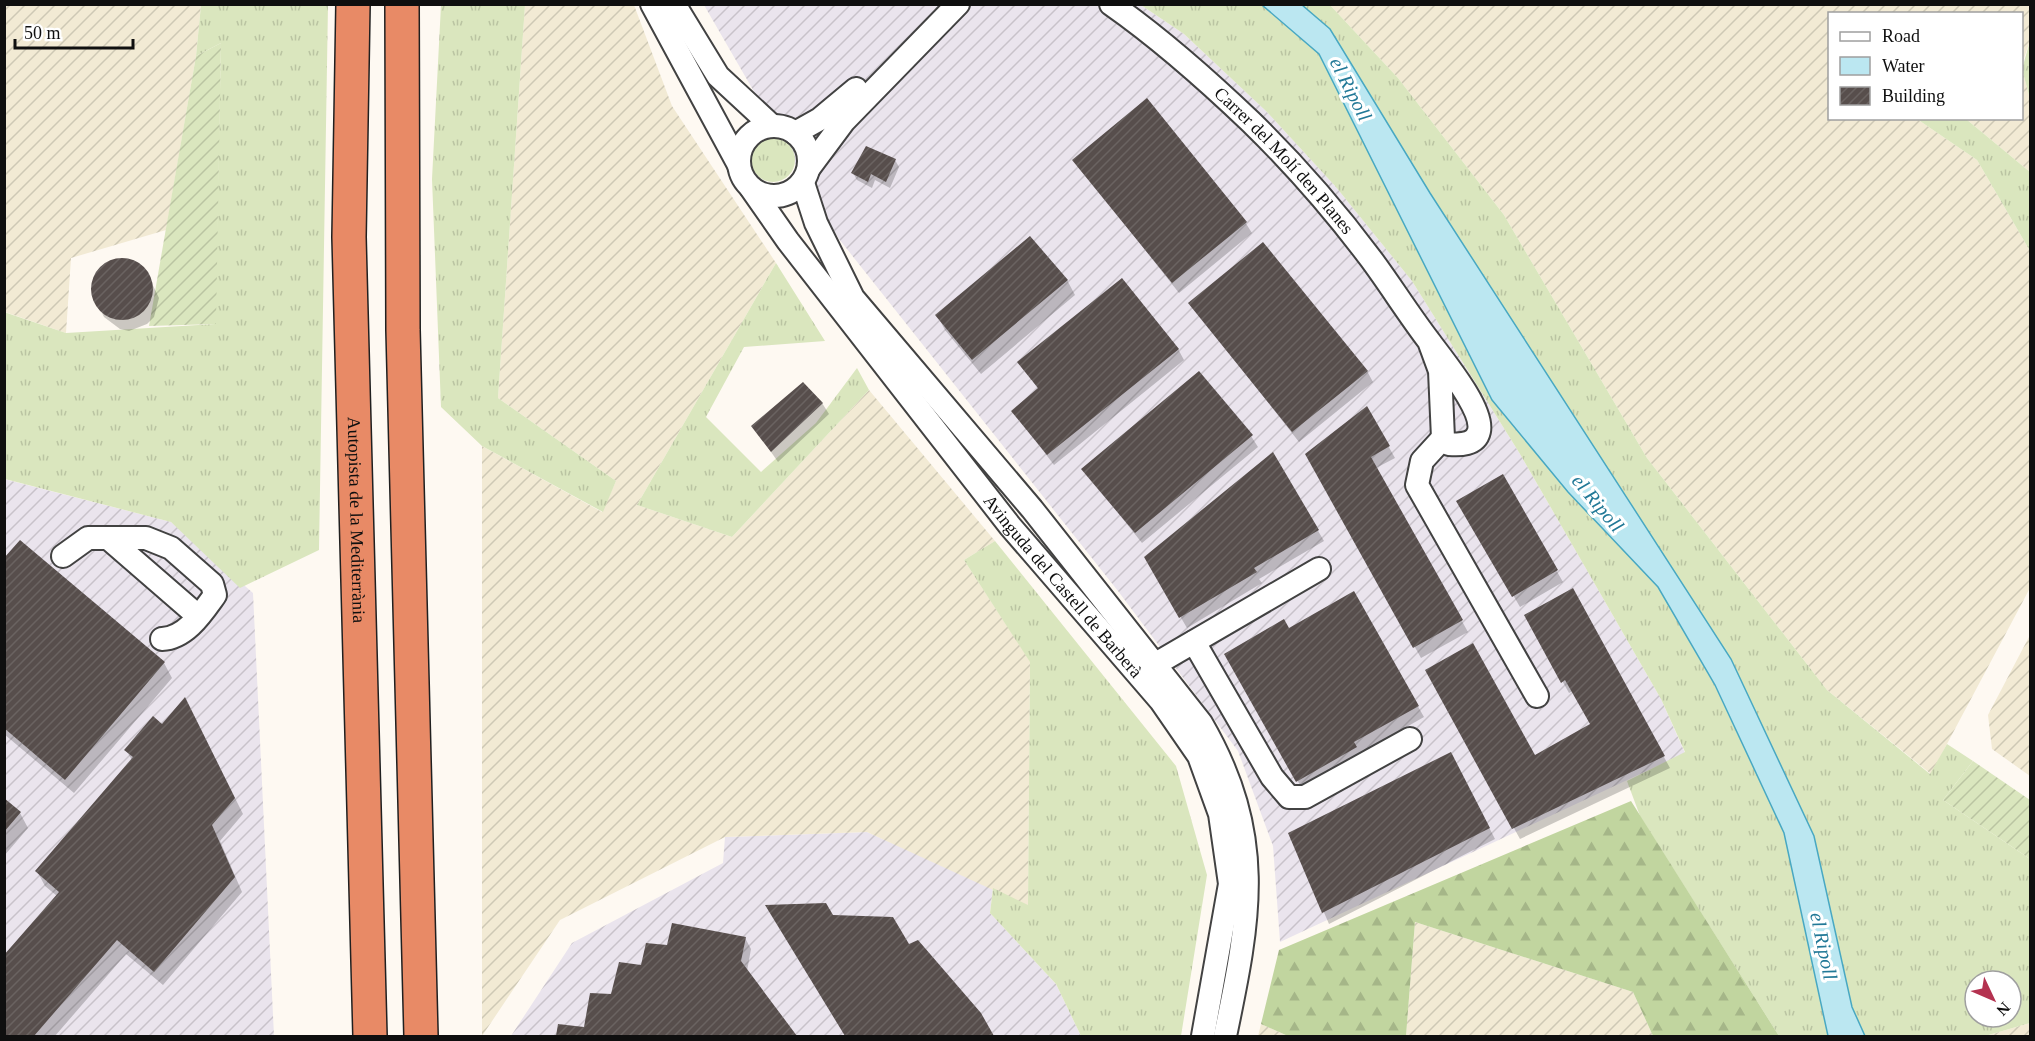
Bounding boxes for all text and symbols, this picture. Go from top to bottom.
scale bar [15,12,134,50]
legend [1828,12,2023,120]
text: 50 m [24,23,61,43]
text: Road [1882,26,1920,46]
water label: el Ripoll [1325,54,1377,125]
text: Water [1882,56,1925,76]
street label: Carrer del Molí den Planes [1210,83,1358,238]
text: Building [1882,86,1945,106]
street label: Autopista de la Mediterrània [344,416,369,623]
water label: el Ripoll [1567,470,1629,537]
street label: Avinguda del Castell de Barberà [979,491,1146,682]
water label: el Ripoll [1805,910,1842,982]
north arrow [1963,969,2023,1029]
text: N [1993,999,2014,1019]

